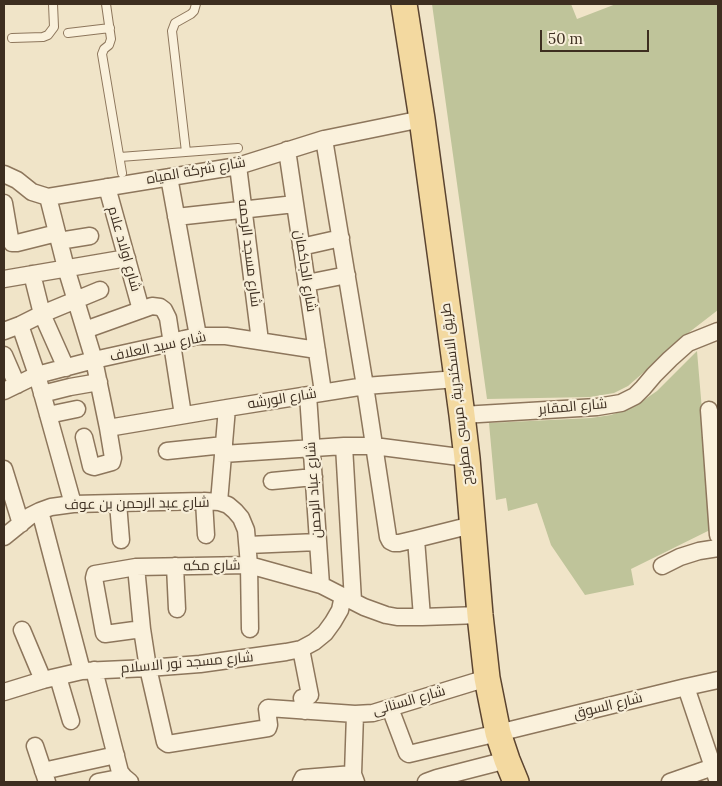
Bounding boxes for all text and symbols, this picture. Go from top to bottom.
scale bar [542,20,651,52]
text: 50 m [548,29,583,48]
street label: شارع شركة المياه [145,154,247,188]
street label: شارع مسجد الرحمه [234,198,264,308]
street label: شارع اولاد علام [104,204,144,294]
street label: شارع الجاكمان [290,229,320,313]
street label: طريق الاسكندرية, مرسى مطروح [437,302,477,486]
street label: شارع سيد العلاف [108,329,208,365]
street label: شارع الورشه [246,385,318,413]
street label: شارع المقابر [538,396,608,418]
street label: شارع عباد الرحمن [302,441,326,539]
street label: شارع عبد الرحمن بن عوف [64,494,210,514]
street label: شارع مكه [183,557,241,575]
street label: شارع مسجد نور الاسلام [120,649,254,677]
street label: شارع السنانى [371,683,447,719]
street label: شارع السوق [572,689,644,723]

